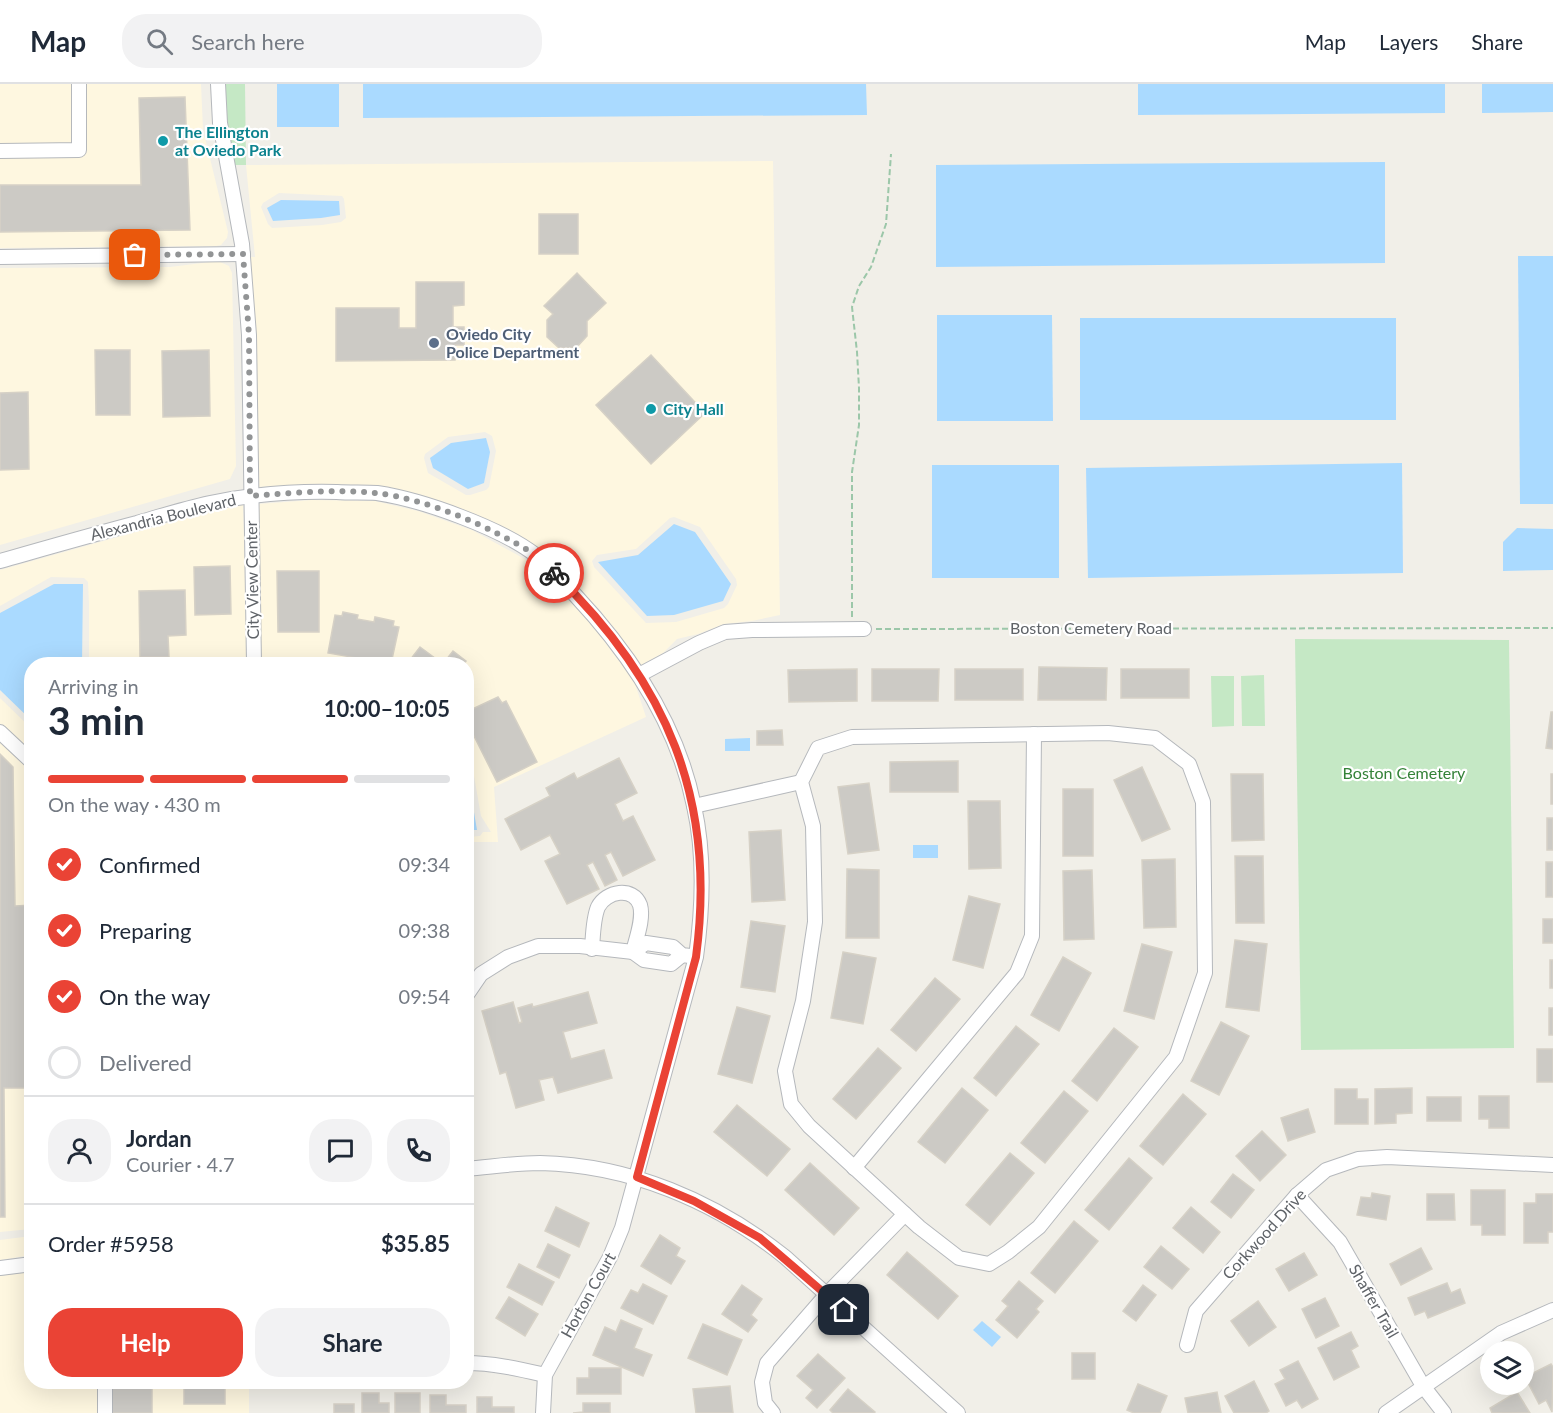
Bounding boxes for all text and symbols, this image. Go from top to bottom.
search box [122,14,542,68]
text: Map [30,24,86,58]
icon: search [143,25,176,58]
text: Search here [191,28,305,55]
text: Map [1305,29,1346,54]
text: Layers [1379,29,1438,54]
text: Share [1471,29,1523,54]
place label: The Ellington at Oviedo Park [175,122,282,159]
marker: The Ellington at Oviedo Park [156,134,170,148]
pin [109,229,160,280]
icon: bag [118,238,151,271]
place label: Oviedo City Police Department [446,324,579,361]
marker: Oviedo City Police Department [427,336,441,350]
place label: City Hall [663,399,724,418]
marker: City Hall [644,402,658,416]
street label: Alexandria Boulevard [88,489,238,544]
street label: City View Center [241,520,262,640]
courier [524,543,584,603]
icon: bike [538,557,571,590]
street label: Boston Cemetery Road [1010,618,1172,637]
text: Arriving in [48,674,139,698]
text: 10:00–10:05 [324,695,450,722]
text: 3 min [48,697,145,743]
park label: Boston Cemetery [1343,763,1466,782]
text: On the way · 430 m [48,792,221,816]
icon: check [48,848,81,881]
text: Confirmed [99,851,201,878]
text: 09:34 [399,852,450,876]
icon: check [48,914,81,947]
text: Preparing [99,917,191,944]
text: 09:38 [399,918,450,942]
icon: check [48,980,81,1013]
text: On the way [99,983,210,1010]
text: 09:54 [399,984,450,1008]
text: Delivered [99,1049,192,1076]
button: person [48,1119,111,1182]
button: chat [309,1119,372,1182]
button: phone [387,1119,450,1182]
text: Jordan [126,1125,192,1152]
text: Courier · 4.7 [126,1152,235,1176]
street label: Corkwood Drive [1218,1184,1309,1283]
text: Order #5958 [48,1230,174,1257]
text: $35.85 [381,1230,450,1257]
street label: Horton Court [556,1248,619,1341]
street label: Shaffer Trail [1346,1260,1403,1341]
pin [818,1284,869,1335]
icon: home [827,1293,860,1326]
button: Help [48,1308,243,1377]
button: Share [255,1308,450,1377]
map controls [1480,1341,1534,1395]
button: layers [1480,1341,1534,1395]

